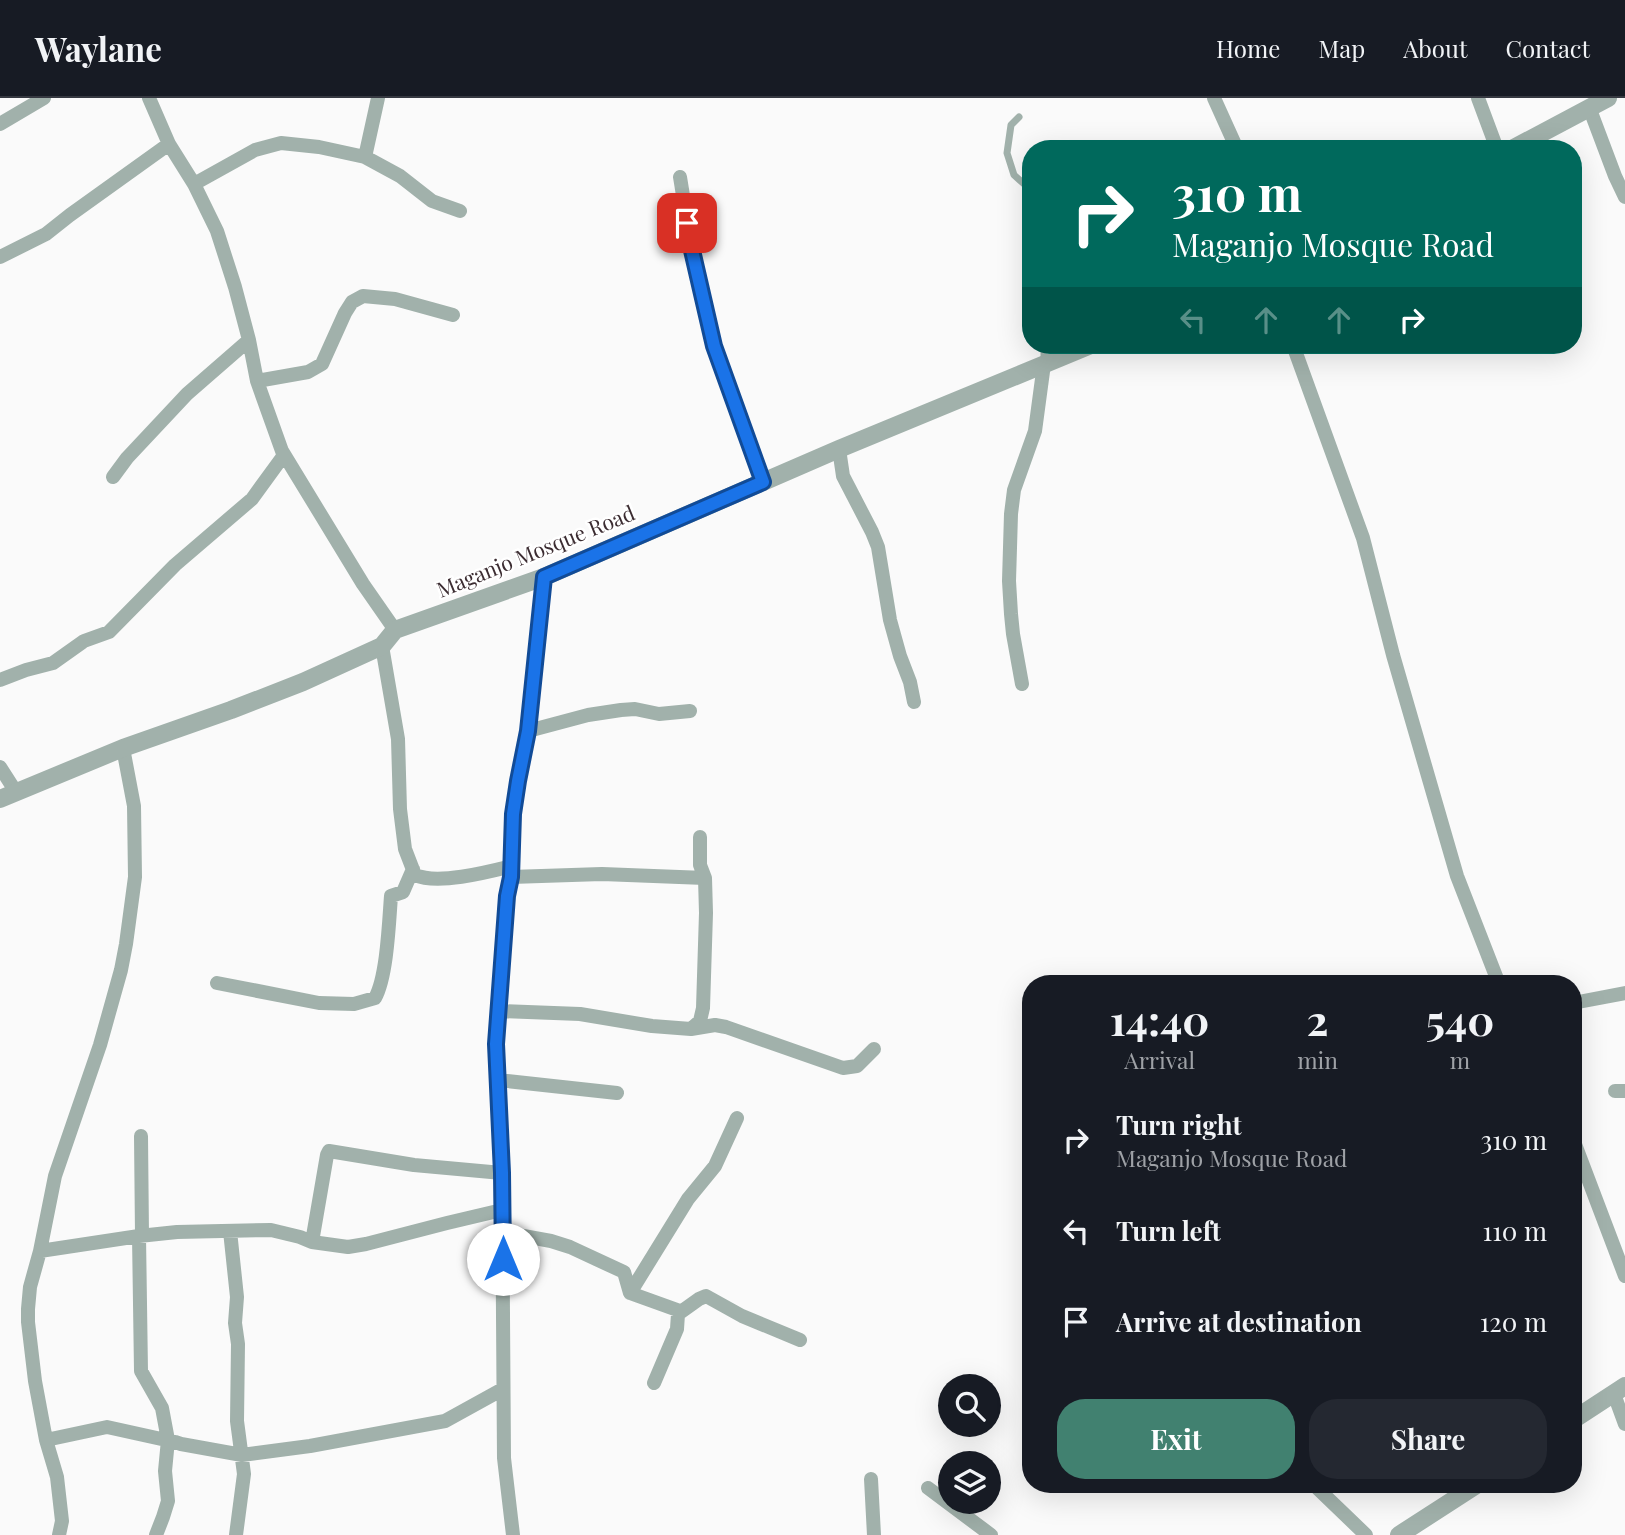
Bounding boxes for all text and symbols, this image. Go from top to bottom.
text: Waylane [35,26,162,70]
text: Home [1216,32,1280,64]
text: Map [1318,32,1365,64]
text: About [1403,32,1467,64]
text: Contact [1505,32,1590,64]
text: 310 m [1172,159,1302,224]
icon: right [1057,168,1148,259]
pin [657,193,717,253]
icon: arrive [668,204,706,242]
text: Maganjo Mosque Road [1172,222,1494,265]
icon: left [1174,301,1212,339]
icon: ahead [1247,301,1285,339]
icon: ahead [1320,301,1358,339]
icon: right [1393,301,1431,339]
street label: Maganjo Mosque Road [432,498,638,603]
text: 14:40 [1110,991,1209,1047]
text: 2 [1307,991,1329,1047]
text: 540 [1426,991,1494,1047]
text: Arrival [1124,1044,1195,1075]
text: min [1297,1044,1338,1075]
text: m [1450,1044,1470,1075]
text: Turn right [1116,1107,1242,1142]
icon: right [1057,1121,1095,1159]
text: 310 m [1480,1122,1547,1157]
text: Maganjo Mosque Road [1116,1142,1347,1173]
icon: left [1057,1212,1095,1250]
text: Turn left [1116,1213,1221,1248]
text: 110 m [1483,1213,1547,1248]
position arrow [466,1222,540,1296]
icon: arrive [1057,1303,1095,1341]
text: Arrive at destination [1116,1304,1362,1339]
text: 120 m [1480,1304,1547,1339]
map controls [938,1374,1001,1514]
button: search [938,1374,1001,1437]
button: Exit [1057,1399,1295,1479]
button: Share [1309,1399,1547,1479]
button: layers [938,1451,1001,1514]

